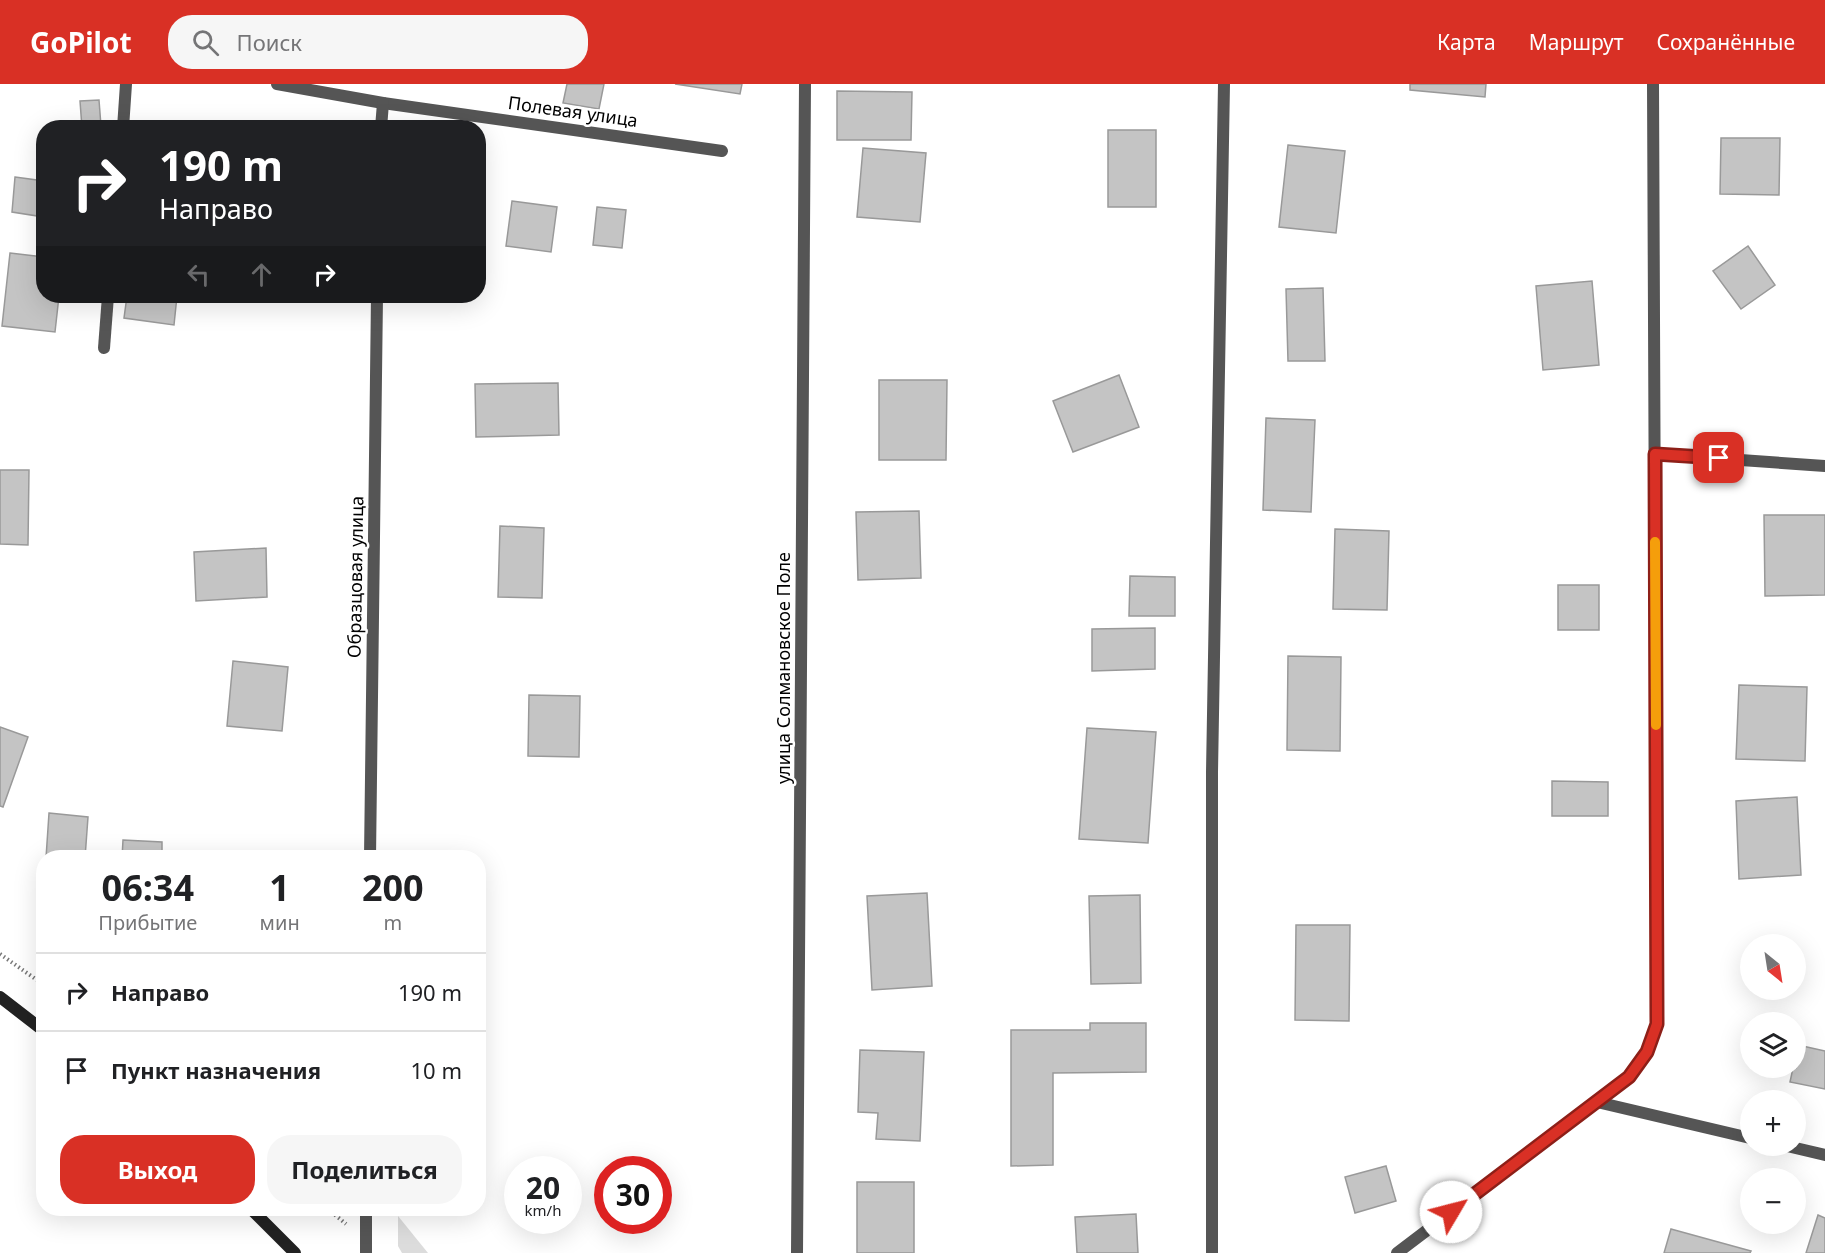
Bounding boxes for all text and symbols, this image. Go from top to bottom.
search box [168,15,588,69]
text: GoPilot [30,23,132,61]
icon: search [189,26,222,59]
text: Поиск [237,27,302,57]
text: Карта [1437,28,1496,56]
text: Маршрут [1529,28,1624,56]
text: Сохранённые [1657,28,1795,56]
street label: Полевая улица [507,90,639,132]
text: 190 m [159,136,283,193]
icon: right [60,144,138,222]
text: Направо [159,190,273,227]
icon: left [182,258,215,291]
icon: ahead [245,258,278,291]
icon: right [308,258,341,291]
pin [1693,432,1744,483]
icon: arrive [1702,441,1735,474]
street label: Образцовая улица [342,496,368,658]
street label: улица Солмановское Поле [771,552,795,784]
text: 06:34 [102,863,194,912]
text: 1 [269,863,290,912]
text: 200 [362,863,424,912]
text: Прибытие [98,909,197,936]
text: мин [260,909,300,936]
text: m [383,909,402,936]
north arrow [1740,934,1806,1000]
map controls [1740,934,1806,1234]
icon: right [60,976,93,1009]
text: Направо [111,977,209,1007]
text: 190 m [398,977,462,1007]
button: layers [1740,1012,1806,1078]
icon: arrive [60,1054,93,1087]
text: Пункт назначения [111,1055,321,1085]
text: 10 m [411,1055,462,1085]
button: + [1740,1090,1806,1156]
button: Выход [60,1135,255,1204]
button: Поделиться [267,1135,462,1204]
speed limit sign: 30 [594,1156,672,1234]
text: 20 [526,1167,560,1208]
button: − [1740,1168,1806,1234]
position arrow [1419,1180,1483,1244]
text: km/h [525,1200,561,1220]

